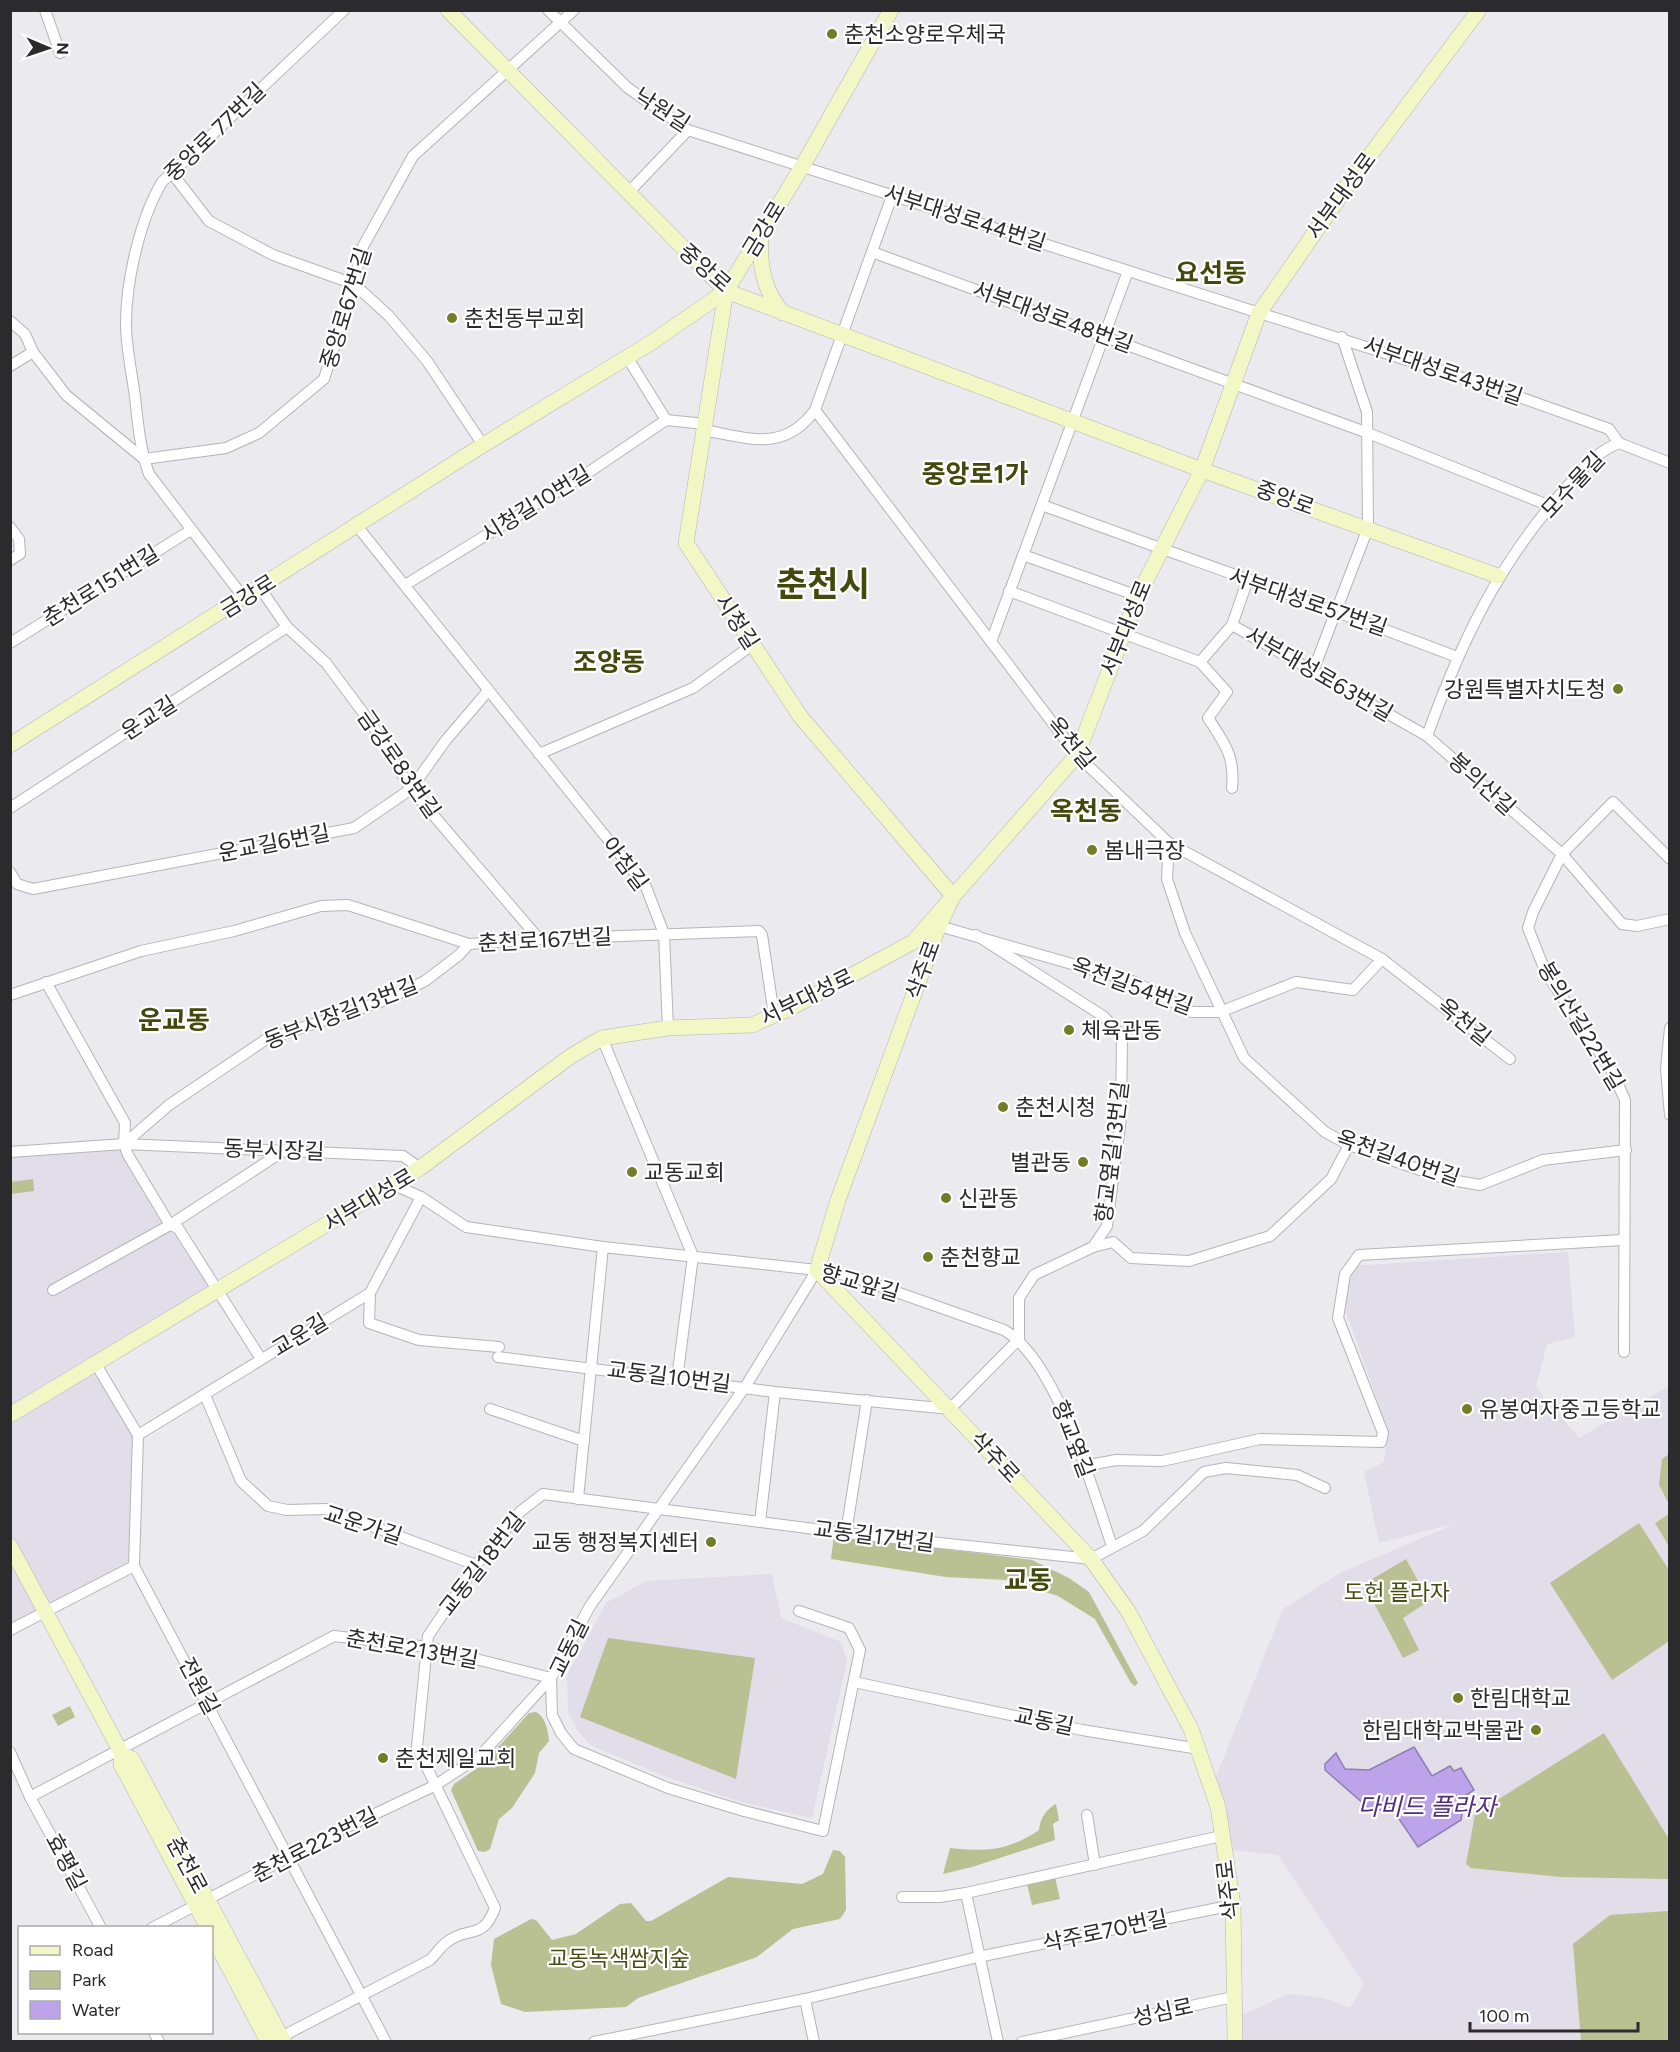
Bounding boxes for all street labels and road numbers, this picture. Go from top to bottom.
street label: 중앙로 77번길 [159,77,271,187]
street label: 낙원길 [629,82,695,138]
street label: 서부대성로 [1300,147,1382,245]
street label: 서부대성로44번길 [880,179,1050,257]
street label: 금강로 [737,196,791,262]
street label: 중앙로 [673,238,737,298]
street label: 중앙로67번길 [315,244,377,372]
street label: 서부대성로48번길 [969,275,1137,359]
street label: 서부대성로43번길 [1360,331,1526,411]
street label: 모수물길 [1536,446,1610,524]
street label: 시청길10번길 [476,460,596,548]
street label: 중앙로 [1252,475,1318,521]
street label: 춘천로151번길 [38,540,164,632]
street label: 서부대성로57번길 [1225,562,1391,642]
street label: 금강로 [215,568,281,624]
street label: 서부대성로 [1095,576,1157,680]
street label: 시청길 [709,589,765,655]
street label: 서부대성로63번길 [1240,621,1398,727]
street label: 운교길 [116,690,182,746]
street label: 금강로83번길 [352,704,446,824]
street label: 옥천길 [1041,711,1101,775]
street label: 봉의산길 [1443,747,1521,821]
street label: 운교길6번길 [216,819,332,867]
street label: 아침길 [596,832,654,896]
street label: 춘천로167번길 [477,923,613,957]
street label: 삭주로 [900,937,946,1003]
street label: 옥천길54번길 [1067,952,1197,1020]
street label: 봉의산길22번길 [1532,956,1630,1096]
street label: 서부대성로 [756,963,858,1031]
street label: 동부시장길13번길 [260,971,422,1055]
street label: 옥천길 [1432,992,1496,1052]
street label: 향교옆길13번길 [1090,1080,1134,1224]
street label: 옥천길40번길 [1333,1124,1463,1192]
street label: 동부시장길 [223,1135,325,1165]
street label: 서부대성로 [319,1162,419,1238]
street label: 향교앞길 [817,1259,903,1307]
street label: 교운길 [267,1308,333,1362]
street label: 교동길10번길 [606,1356,732,1398]
street label: 향교옆길 [1046,1396,1100,1482]
street label: 삭주로 [964,1426,1026,1488]
street label: 교운가길 [320,1500,406,1550]
street label: 교동길18번길 [433,1507,531,1621]
street label: 교동길17번길 [812,1515,936,1557]
street label: 교동길 [544,1615,594,1681]
street label: 춘천로213번길 [343,1624,481,1674]
street label: 전원길 [173,1653,225,1719]
street label: 교동길 [1011,1701,1077,1741]
street label: 춘천로223번길 [247,1802,383,1888]
street label: 효평길 [40,1829,92,1895]
street label: 춘천로 [161,1832,213,1898]
street label: 삭주로 [1211,1858,1245,1922]
street label: 삭주로70번길 [1040,1905,1170,1957]
street label: 성심로 [1130,1992,1196,2032]

